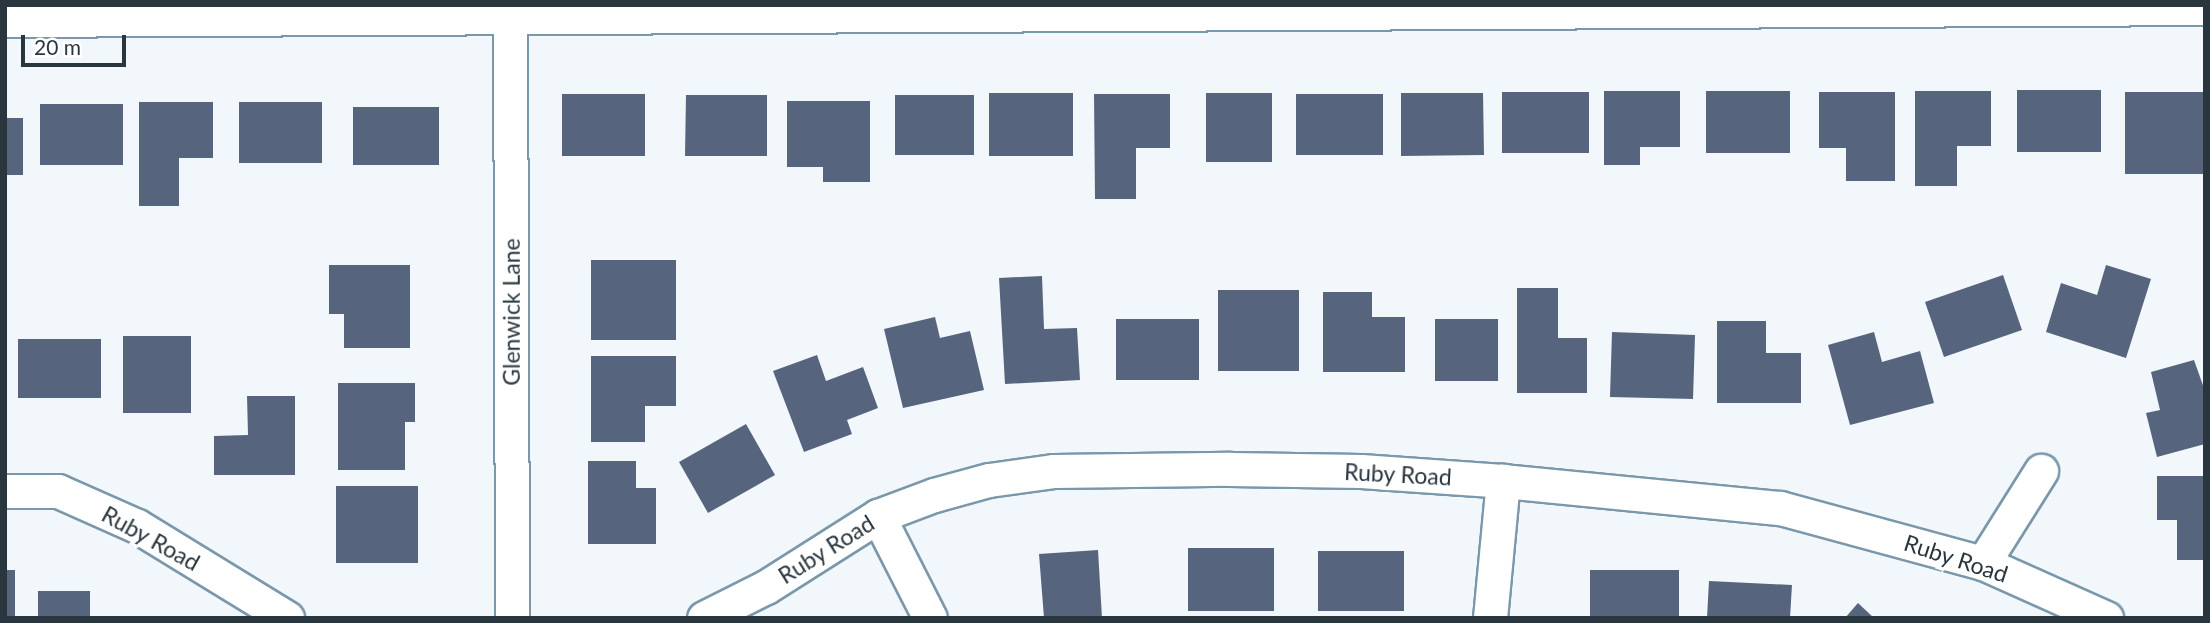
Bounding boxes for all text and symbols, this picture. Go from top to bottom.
scale bar [24,21,130,65]
text: 20 m [34,34,81,59]
street label: Glenwick Lane [497,238,525,386]
street label: Ruby Road [1343,457,1453,491]
street label: Ruby Road [97,500,205,576]
street label: Ruby Road [773,509,879,589]
street label: Ruby Road [1900,528,2012,588]

